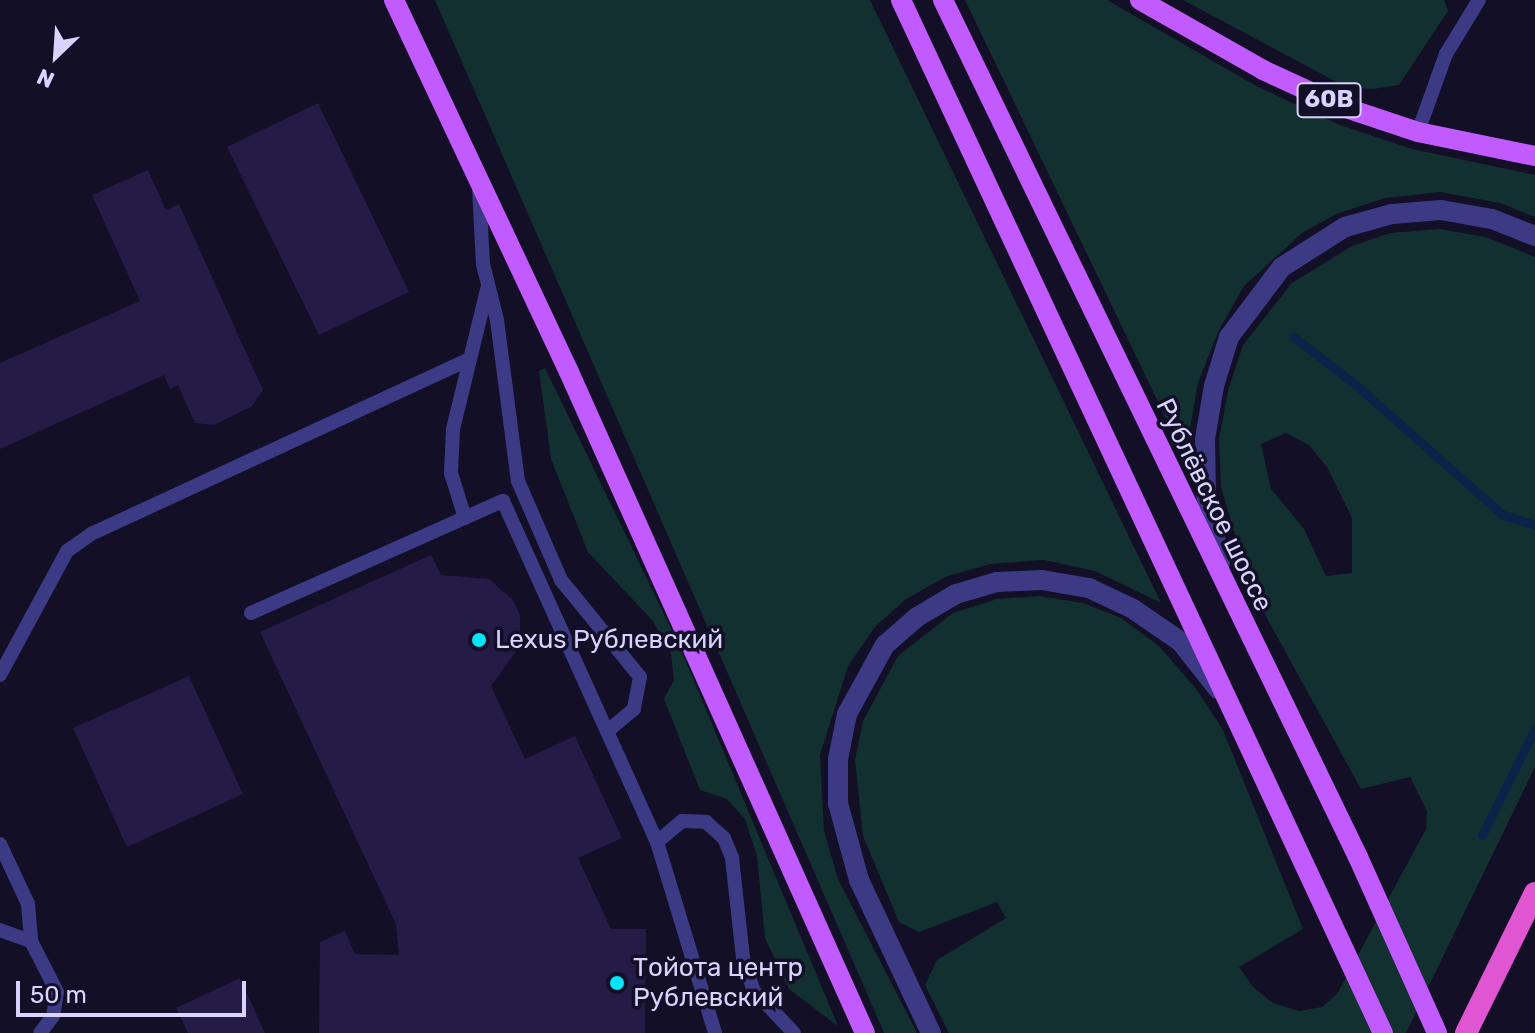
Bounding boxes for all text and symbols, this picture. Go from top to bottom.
north arrow [16,16,96,96]
text: N [33,63,59,94]
road number: 60B [1295,80,1363,120]
street label: Рублёвское шоссе [1149,394,1279,616]
place label: Lexus Рублевский [495,624,723,656]
marker: Lexus Рублевский [470,631,488,649]
place label: Тойота центр Рублевский [633,952,803,1014]
scale bar [20,965,250,1015]
marker: Тойота центр Рублевский [608,974,626,992]
text: 50 m [30,981,87,1009]

